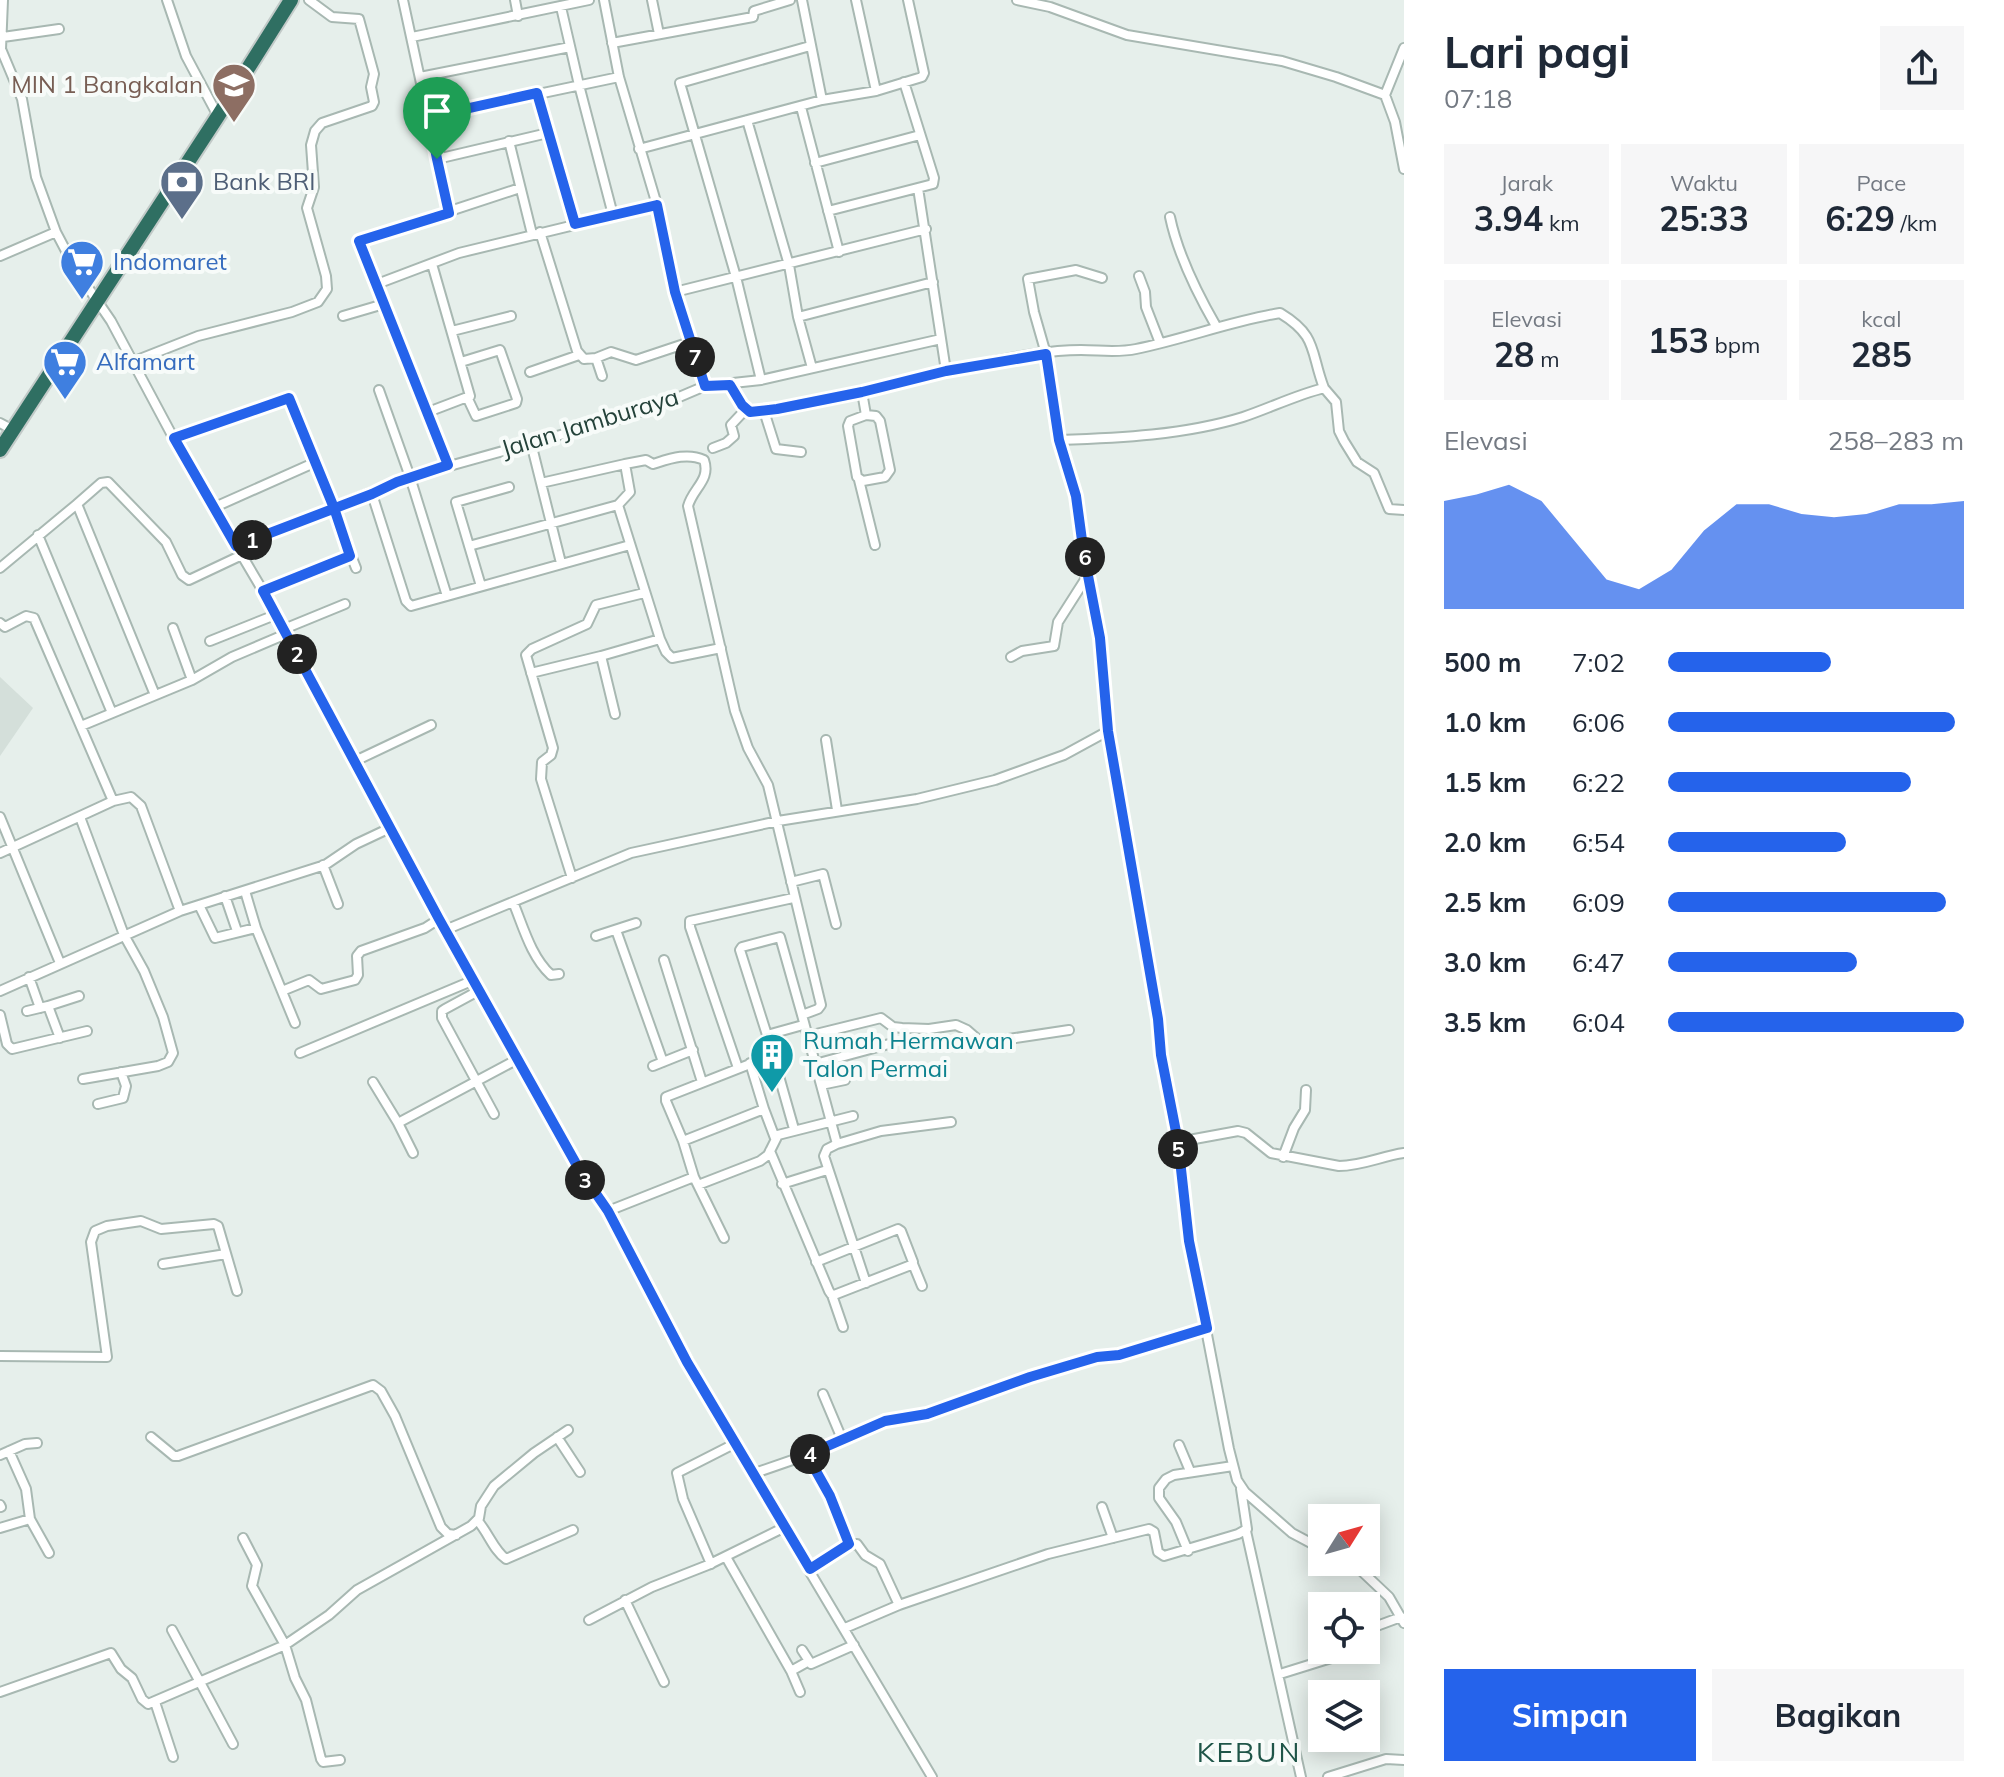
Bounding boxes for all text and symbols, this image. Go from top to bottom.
text: Lari pagi [1444,24,1630,79]
button: share [1880,26,1964,110]
school or university icon: MIN 1 Bangkalan [210,61,258,124]
place label: MIN 1 Bangkalan [11,69,203,99]
pin [403,77,471,159]
text: 07:18 [1444,82,1512,115]
icon: arrive [415,89,459,133]
bank icon: Bank BRI [158,158,206,221]
place label: Bank BRI [213,166,316,196]
text: Jarak [1500,169,1553,197]
text: Waktu [1670,169,1738,197]
text: Pace [1857,169,1906,197]
text: 3.94 [1474,197,1543,240]
text: 25:33 [1659,197,1749,240]
text: 6:29 [1825,197,1895,240]
text: km [1543,209,1580,237]
text: /km [1895,209,1937,237]
supermarket icon: Indomaret [58,238,106,301]
place label: Indomaret [113,246,227,276]
text: Elevasi [1491,305,1562,333]
text: kcal [1861,305,1901,333]
text: 153 [1648,319,1709,362]
text: bpm [1709,331,1760,359]
text: 28 [1494,333,1535,376]
text: 285 [1851,333,1912,376]
pin: 7 [675,337,715,377]
supermarket icon: Alfamart [41,338,89,401]
text: 7 [688,343,702,371]
text: m [1535,345,1560,373]
place label: Alfamart [96,346,195,376]
street label: Jalan Jamburaya [497,381,682,463]
text: Elevasi [1444,424,1528,457]
text: 258–283 m [1828,424,1964,457]
pin: 1 [232,520,272,560]
text: 1 [245,526,259,554]
pin: 6 [1065,537,1105,577]
text: 6 [1078,543,1092,571]
pin: 2 [277,634,317,674]
text: 2 [290,640,304,668]
text: 500 m [1444,646,1521,679]
text: 7:02 [1572,646,1625,679]
text: 1.0 km [1444,706,1527,739]
text: 6:06 [1572,706,1625,739]
text: 1.5 km [1444,766,1527,799]
text: 6:22 [1572,766,1625,799]
text: 2.0 km [1444,826,1527,859]
text: 6:54 [1572,826,1625,859]
text: 2.5 km [1444,886,1527,919]
text: 6:09 [1572,886,1625,919]
text: 3.0 km [1444,946,1527,979]
text: 6:47 [1572,946,1625,979]
text: 3.5 km [1444,1006,1527,1039]
text: 6:04 [1572,1006,1625,1039]
place label: Rumah Hermawan Talon Permai [803,1025,1014,1083]
building icon: Rumah Hermawan Talon Permai [748,1031,796,1094]
pin: 5 [1158,1129,1198,1169]
text: 5 [1171,1135,1185,1163]
pin: 3 [565,1160,605,1200]
text: 3 [578,1166,592,1194]
pin: 4 [790,1434,830,1474]
text: 4 [803,1440,817,1468]
north arrow [1308,1504,1380,1576]
map controls [1308,1504,1380,1752]
button: locate [1308,1592,1380,1664]
button: Simpan [1444,1669,1696,1761]
button: Bagikan [1712,1669,1964,1761]
button: layers [1308,1680,1380,1752]
district label: KEBUN [1197,1734,1301,1769]

